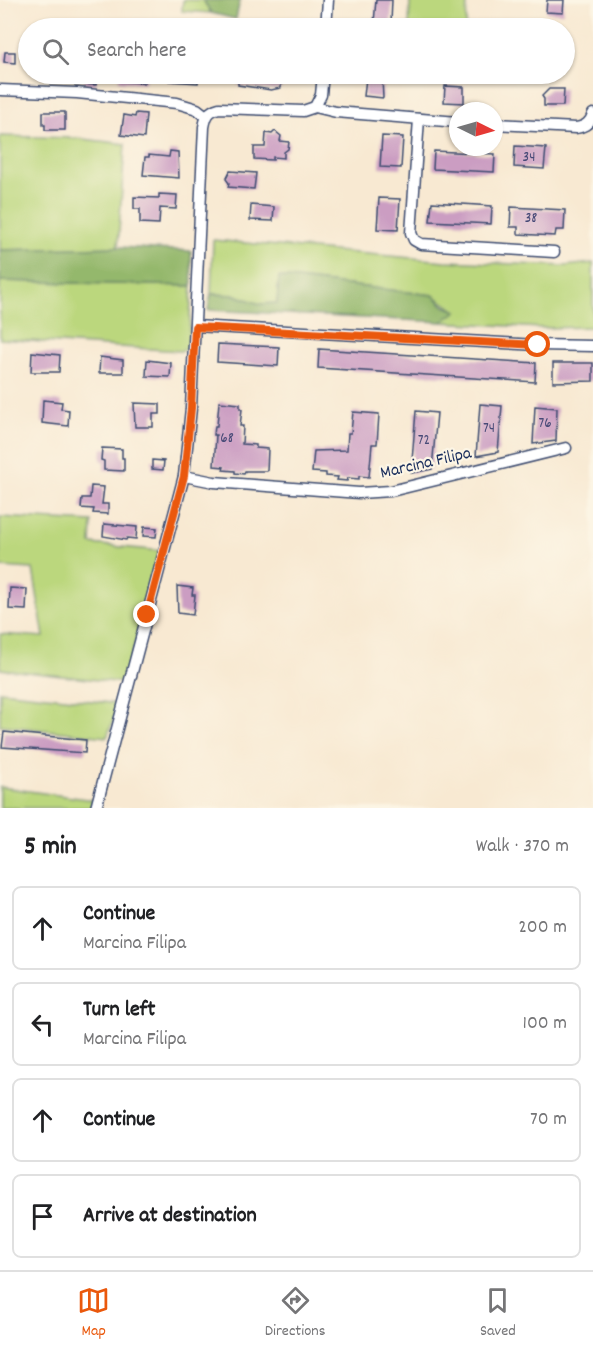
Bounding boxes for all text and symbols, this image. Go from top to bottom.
search box [18,18,575,84]
icon: search [39,35,72,68]
text: Search here [87,36,186,67]
north arrow [449,102,503,156]
house number: 34 [523,147,535,169]
house number: 38 [525,208,537,230]
route start [524,331,550,357]
house number: 76 [538,413,552,435]
house number: 74 [483,418,495,440]
house number: 68 [220,428,234,450]
house number: 72 [418,430,430,452]
street label: Marcina Filipa [378,441,475,487]
route end [133,601,159,627]
text: 5 min [24,829,77,866]
text: Walk · 370 m [476,833,569,861]
text: Continue [83,899,155,930]
icon: ahead [26,912,59,945]
text: 200 m [518,914,567,942]
text: Marcina Filipa [83,930,186,958]
text: Turn left [83,995,155,1026]
icon: left [26,1008,59,1041]
text: 100 m [523,1010,567,1038]
text: Marcina Filipa [83,1026,186,1054]
icon: ahead [26,1104,59,1137]
text: Continue [83,1105,155,1136]
text: 70 m [530,1106,567,1134]
icon: arrive [26,1200,59,1233]
text: Arrive at destination [83,1201,257,1232]
tab: Map [77,1284,110,1343]
tab: Directions [265,1284,325,1343]
tab: Saved [480,1284,516,1343]

